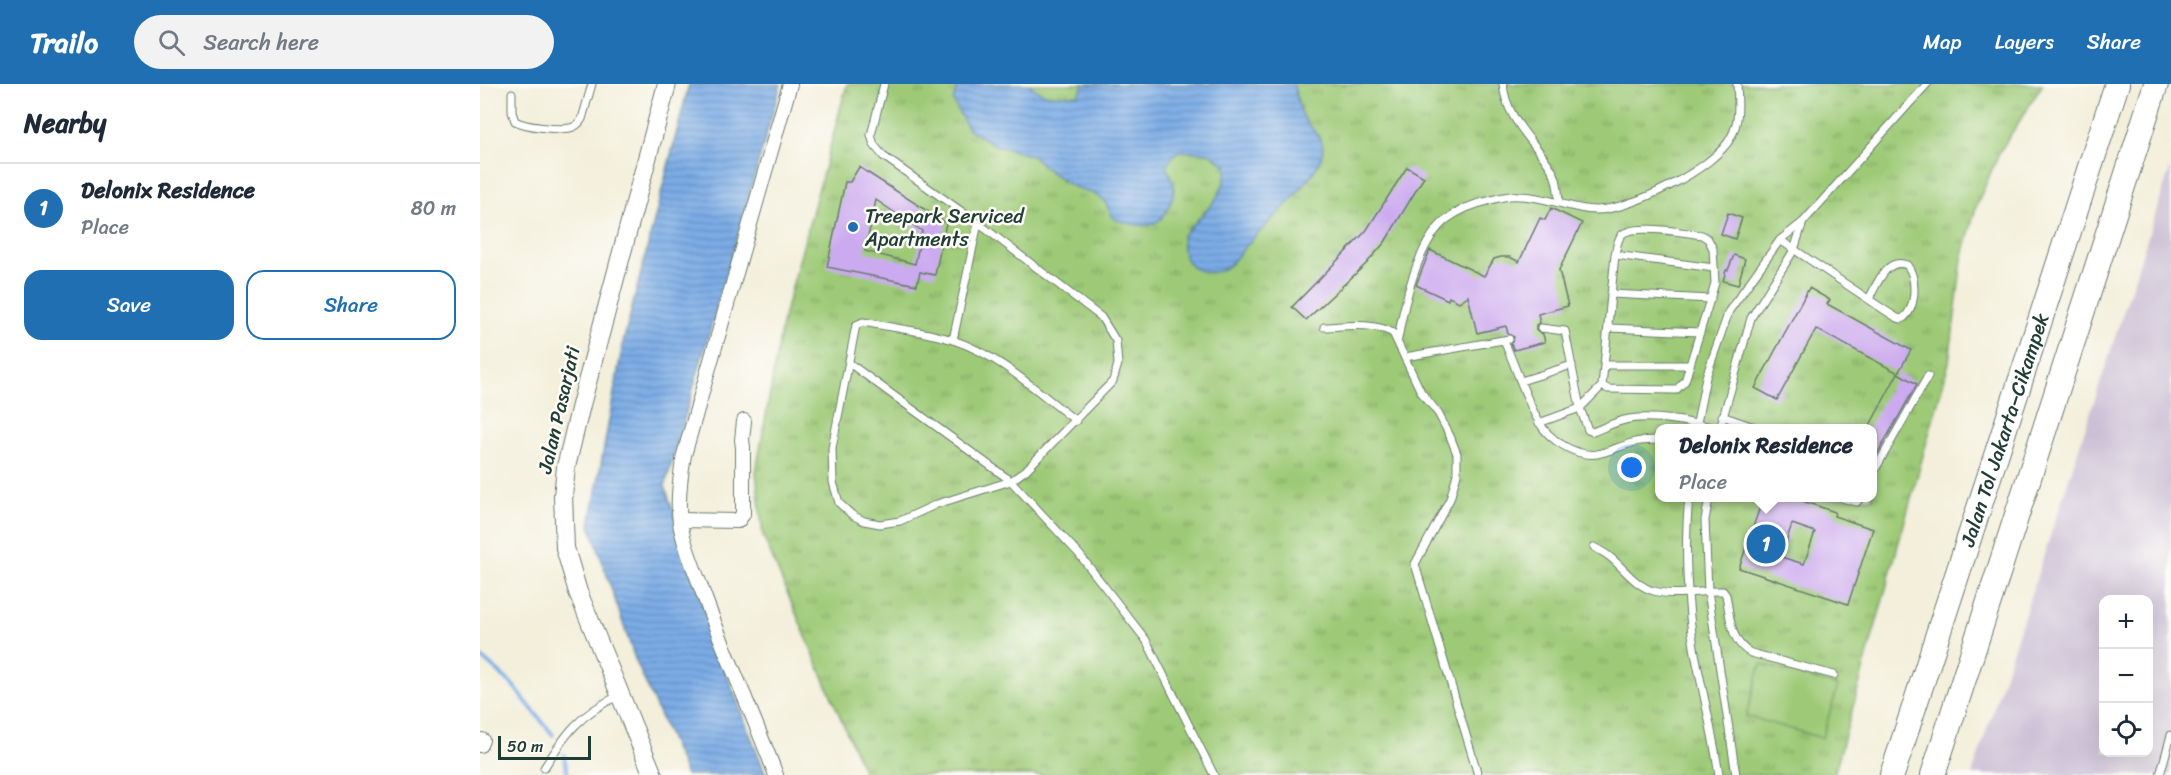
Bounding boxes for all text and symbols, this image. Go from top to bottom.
search box [134,15,554,69]
text: Trailo [30,18,98,67]
text: Search here [203,23,319,62]
text: Map [1923,23,1962,61]
text: Layers [1995,23,2054,61]
text: Share [2087,23,2141,61]
icon: search [155,26,188,59]
text: Nearby [24,100,106,146]
text: Delonix Residence [81,171,255,210]
text: 1 [39,191,48,226]
text: 80 m [411,191,456,226]
place label: Treepark Serviced Apartments [864,199,1025,257]
text: Place [81,210,129,245]
marker: Treepark Serviced Apartments [846,220,860,234]
button: Save [24,270,234,340]
button: Share [246,270,456,340]
street label: Jalan Tol Jakarta–Cikampek [1950,308,2059,552]
street label: Jalan Pasarjati [527,343,591,478]
popup [1655,424,1877,502]
text: Delonix Residence [1679,426,1853,465]
your location [1617,453,1646,482]
text: Place [1679,465,1727,500]
pin: 1 [1746,522,1786,566]
map controls [2099,595,2153,757]
button: + [2099,595,2153,649]
button: − [2099,649,2153,703]
button: locate [2099,703,2153,757]
text: 50 m [507,732,543,761]
scale bar [498,733,591,760]

